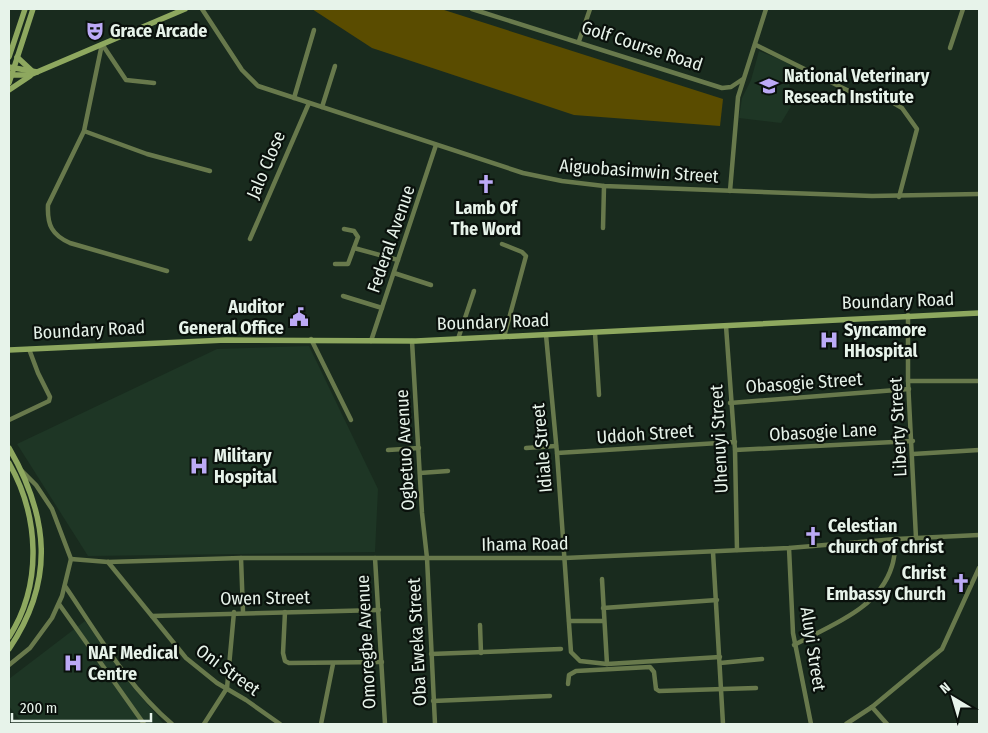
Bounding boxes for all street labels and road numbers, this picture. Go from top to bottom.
street label: Golf Course Road [579,16,705,76]
street label: Jalo Close [242,128,290,202]
street label: Aiguobasimwin Street [559,154,719,188]
street label: Federal Avenue [362,182,420,296]
street label: Boundary Road [841,288,955,314]
street label: Boundary Road [436,309,550,335]
street label: Boundary Road [32,316,146,344]
street label: Obasogie Street [745,368,863,398]
street label: Liberty Street [884,377,912,477]
street label: Uhenuyi Street [705,384,733,494]
street label: Ogbetuo Avenue [391,389,419,511]
street label: Idiale Street [527,402,557,494]
street label: Obasogie Lane [769,418,877,446]
street label: Uddoh Street [596,420,694,448]
street label: Ihama Road [481,532,569,556]
street label: Omoregbe Avenue [351,574,381,710]
street label: Oba Eweka Street [403,577,431,707]
street label: Owen Street [220,586,310,610]
street label: Aluyi Street [796,605,831,693]
street label: Oni Street [192,639,264,701]

